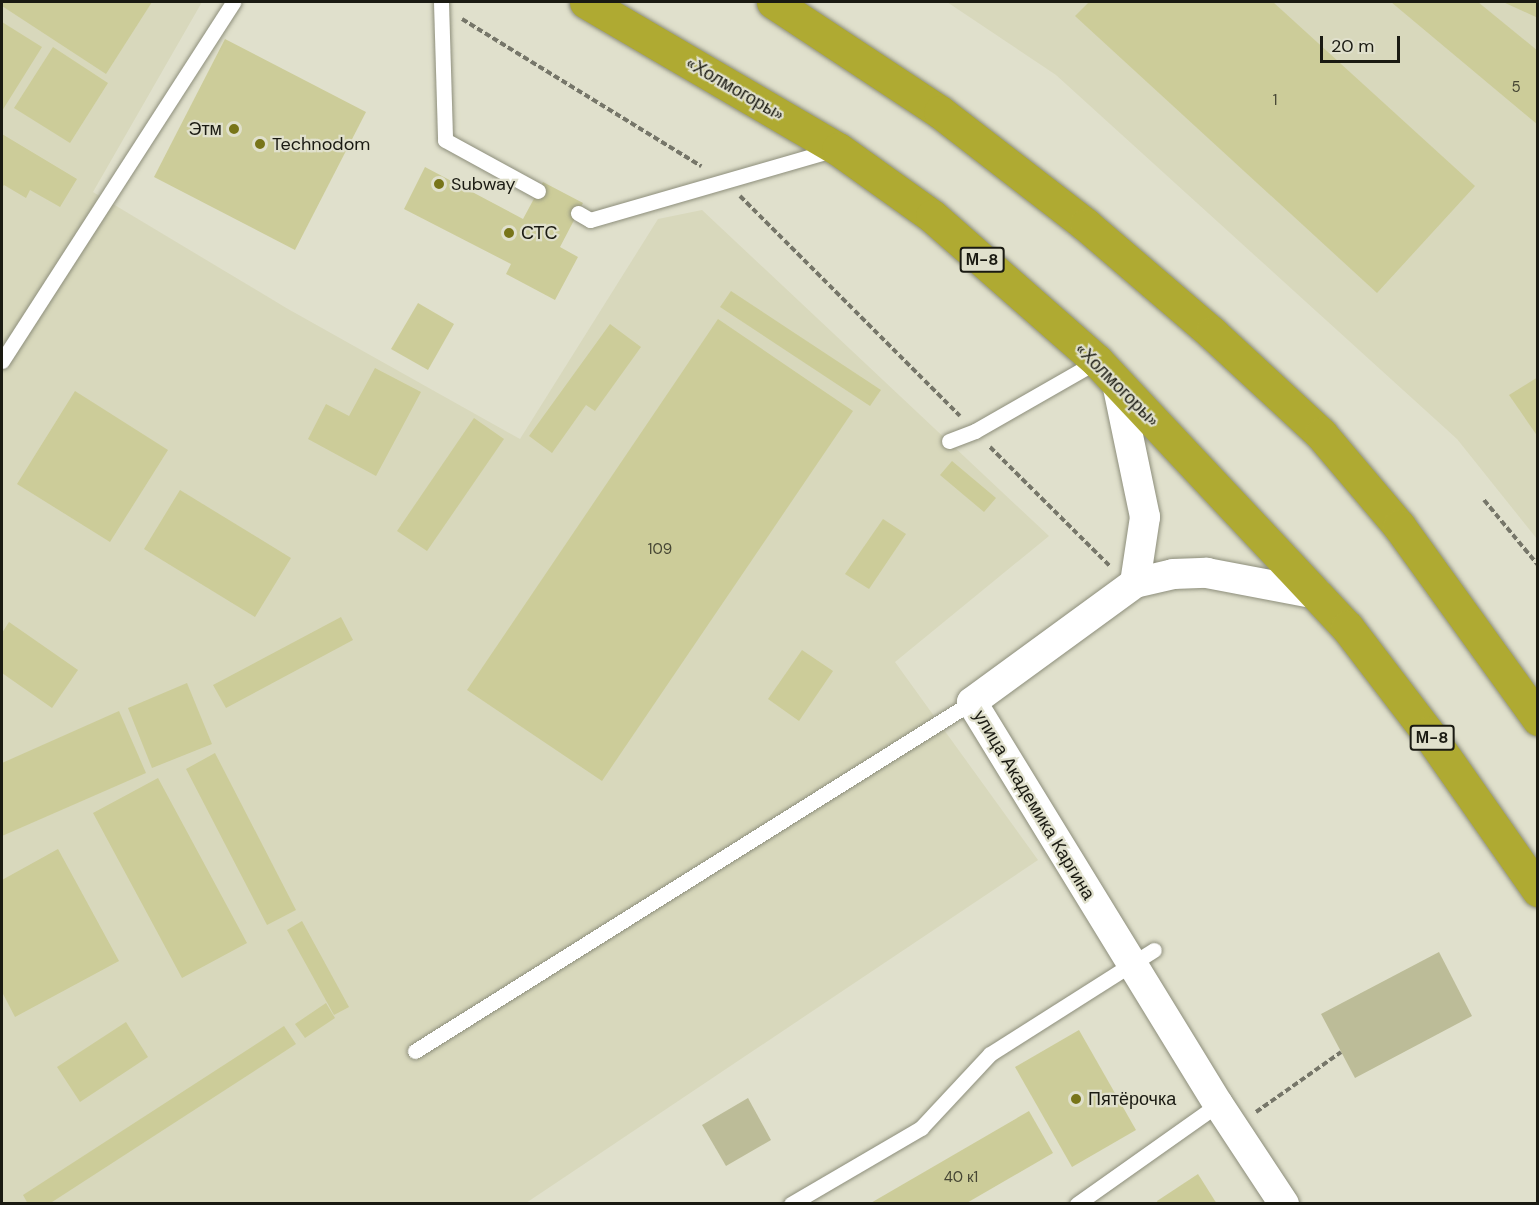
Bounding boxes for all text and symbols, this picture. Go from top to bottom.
scale bar [1323,24,1402,62]
text: 20 m [1331,34,1374,58]
street label: «Холмогоры» [682,52,788,126]
house number: 5 [1511,79,1521,97]
house number: 1 [1273,92,1277,110]
place label: Этм [188,118,222,140]
marker: Этм [227,122,241,136]
place label: Technodom [272,133,370,155]
marker: Technodom [253,137,267,151]
place label: Subway [451,173,516,195]
marker: Subway [432,177,446,191]
place label: СТС [521,222,557,244]
marker: СТС [502,226,516,240]
road number: М-8 [960,247,1004,273]
street label: «Холмогоры» [1071,339,1163,431]
house number: 109 [648,541,672,559]
street label: улица Академика Каргина [969,706,1099,904]
road number: М-8 [1410,725,1454,751]
place label: Пятёрочка [1088,1088,1176,1110]
marker: Пятёрочка [1069,1092,1083,1106]
house number: 40 к1 [944,1169,978,1187]

